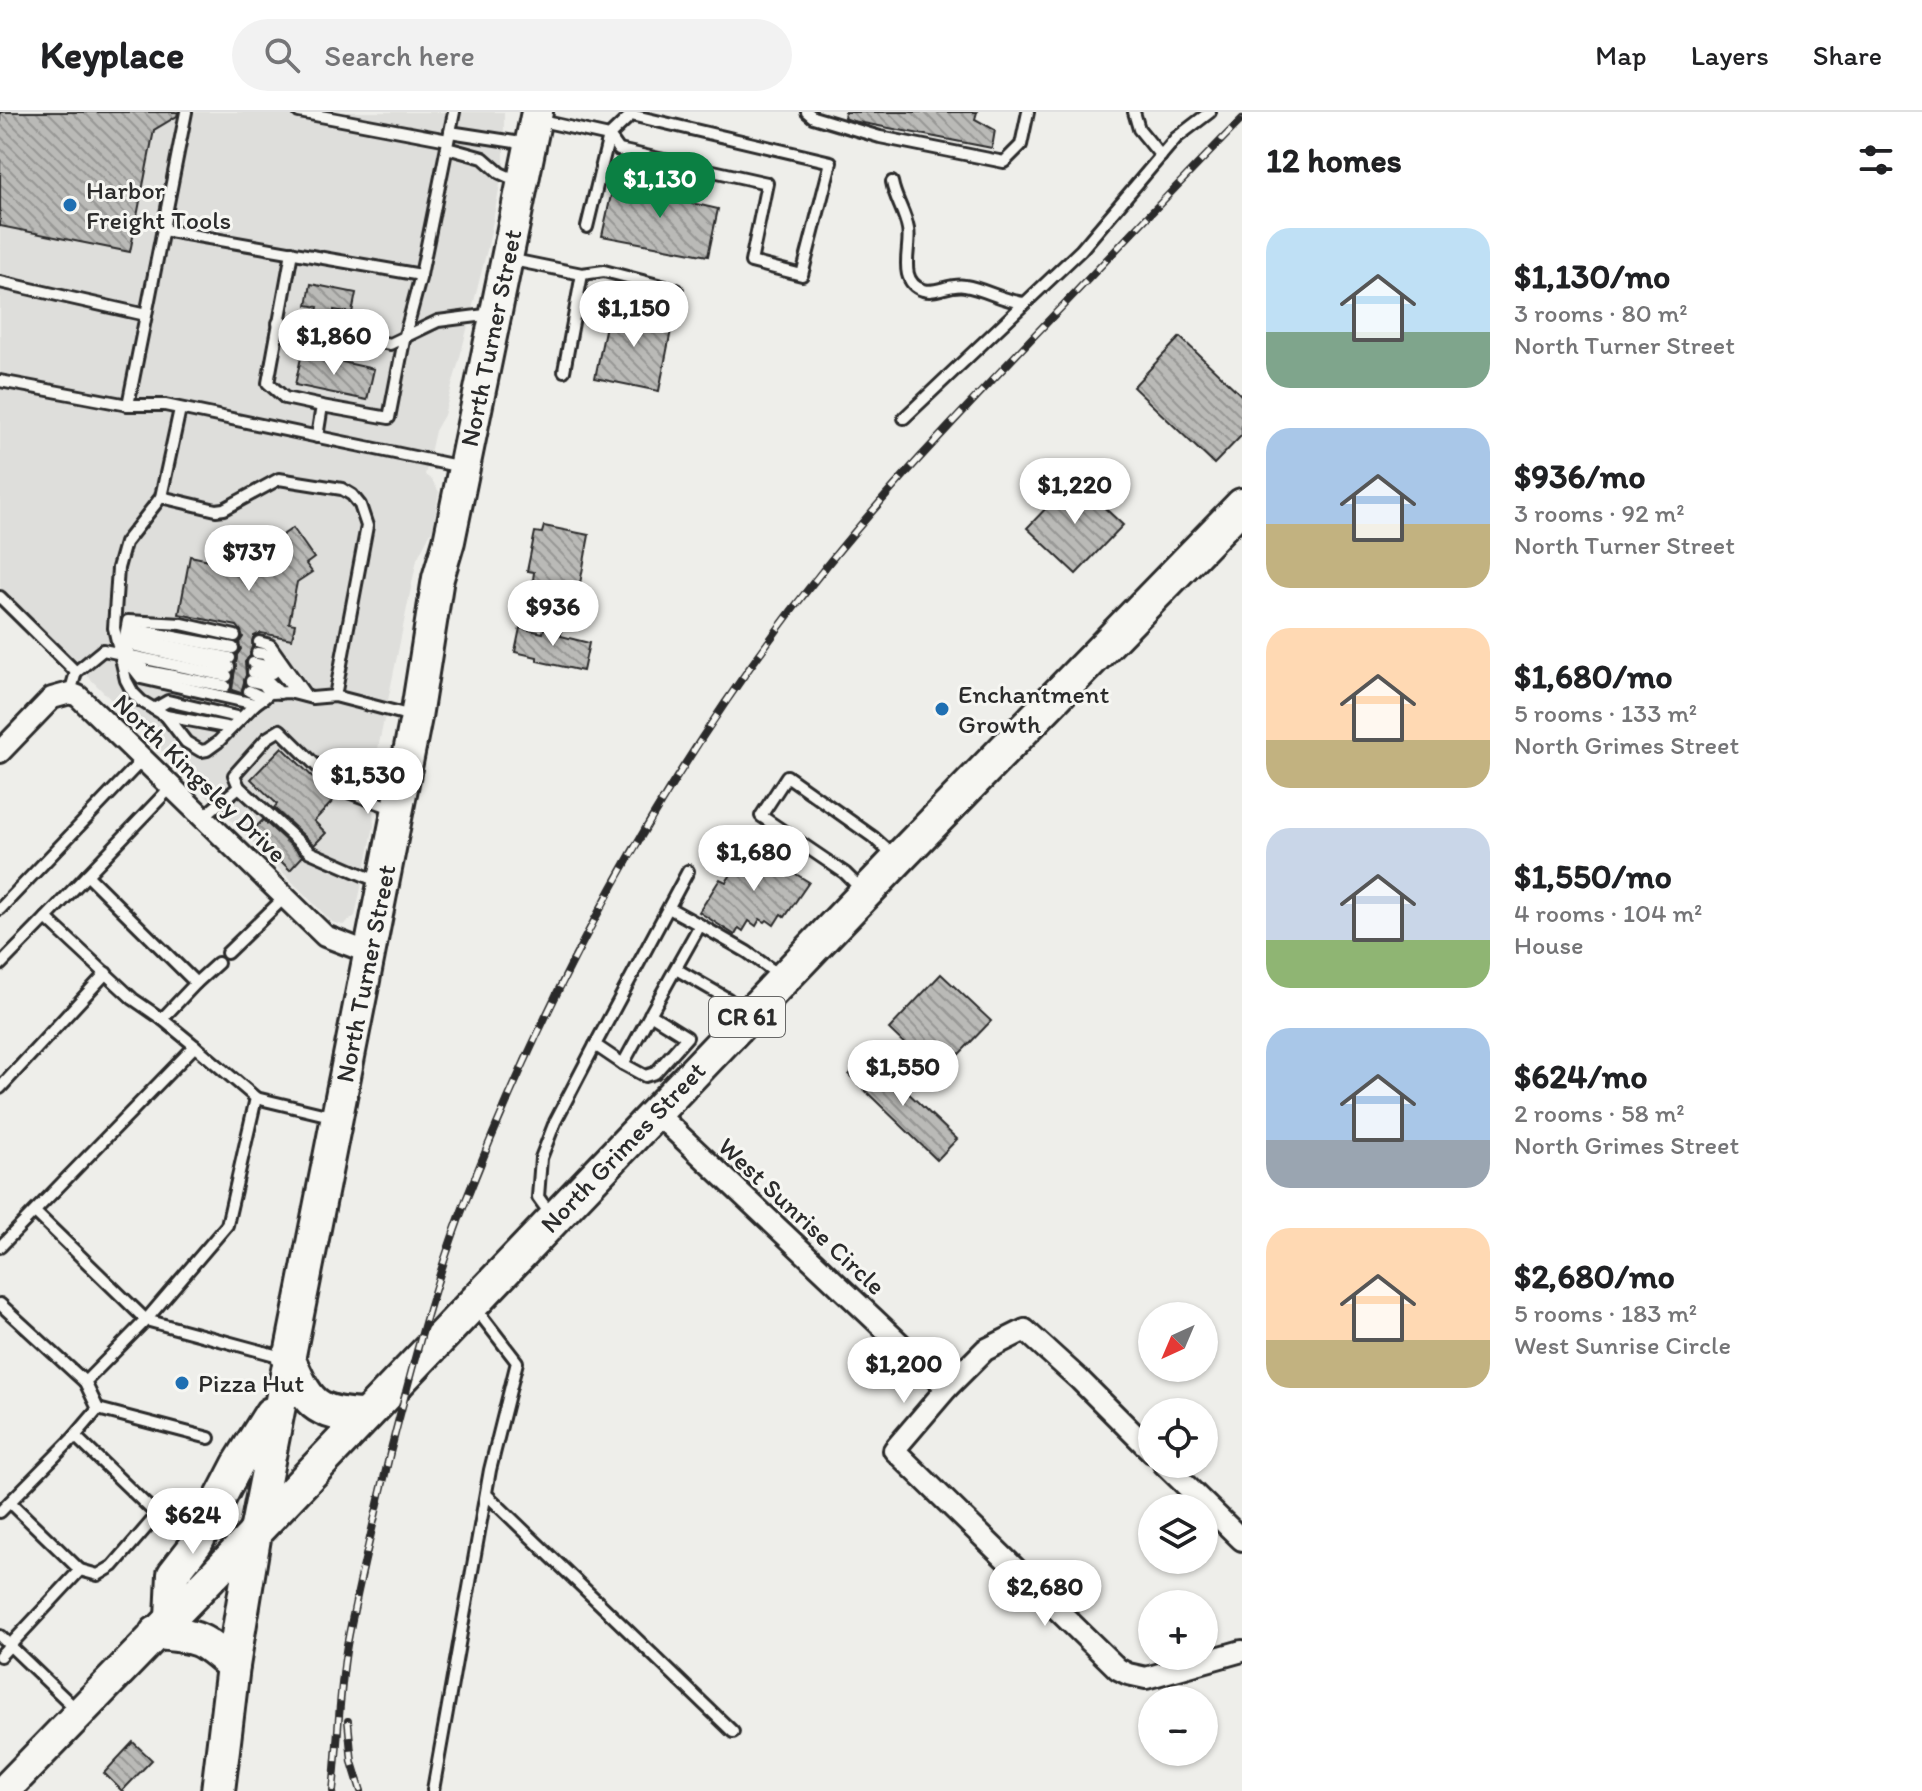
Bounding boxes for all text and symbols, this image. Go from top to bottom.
search box [232,19,792,91]
text: Keyplace [40,32,184,78]
icon: search [260,33,304,77]
text: Search here [324,37,475,74]
text: Map [1595,38,1647,72]
text: Layers [1691,38,1769,72]
text: Share [1813,38,1882,72]
icon: filters [1854,138,1898,182]
text: 12 homes [1266,140,1402,181]
pin: $1,130 [595,152,725,220]
text: $1,130 [623,162,697,194]
place label: Harbor Freight Tools [86,174,231,236]
marker: Harbor Freight Tools [61,196,79,214]
street label: North Turner Street [453,226,529,449]
text: $1,130/mo [1514,256,1670,297]
icon: home [1330,260,1426,356]
pin: $1,150 [569,281,699,349]
text: $1,150 [597,291,671,323]
text: 3 rooms · 80 m² [1514,297,1688,329]
pin: $1,860 [269,309,399,377]
text: $1,860 [296,319,372,351]
text: North Turner Street [1514,329,1735,361]
text: $936/mo [1514,456,1646,497]
pin: $1,220 [1010,458,1140,526]
icon: home [1330,460,1426,556]
text: $1,220 [1038,468,1112,500]
text: 3 rooms · 92 m² [1514,497,1685,529]
pin: $737 [202,525,296,593]
text: North Turner Street [1514,529,1735,561]
text: $737 [222,535,276,567]
pin: $936 [506,580,600,648]
text: $936 [526,590,580,622]
text: $1,680/mo [1514,656,1673,697]
icon: home [1330,660,1426,756]
place label: Enchantment Growth [958,678,1109,740]
street label: North Kingsley Drive [106,687,294,869]
text: 5 rooms · 133 m² [1514,697,1697,729]
marker: Enchantment Growth [933,700,951,718]
text: North Grimes Street [1514,729,1739,761]
pin: $1,530 [303,748,433,816]
text: $1,530 [330,758,406,790]
pin: $1,680 [689,825,819,893]
text: $1,680 [716,835,792,867]
text: $1,550/mo [1514,856,1672,897]
icon: home [1330,860,1426,956]
street label: North Turner Street [328,862,403,1085]
text: 4 rooms · 104 m² [1514,897,1702,929]
text: House [1514,929,1584,961]
road number: CR 61 [709,997,785,1037]
pin: $1,550 [838,1040,968,1108]
text: $1,550 [866,1050,940,1082]
street label: North Grimes Street [533,1054,712,1240]
text: $624/mo [1514,1056,1648,1097]
icon: home [1330,1060,1426,1156]
text: 2 rooms · 58 m² [1514,1097,1685,1129]
text: North Grimes Street [1514,1129,1739,1161]
street label: West Sunrise Circle [712,1130,892,1302]
text: $2,680/mo [1514,1256,1675,1297]
icon: home [1330,1260,1426,1356]
text: 5 rooms · 183 m² [1514,1297,1697,1329]
north arrow [1138,1302,1218,1382]
map controls [1138,1302,1218,1766]
text: West Sunrise Circle [1514,1329,1731,1361]
pin: $1,200 [839,1337,969,1405]
text: $1,200 [865,1347,943,1379]
place label: Pizza Hut [198,1367,304,1399]
marker: Pizza Hut [173,1374,191,1392]
button: locate [1138,1398,1218,1478]
pin: $624 [146,1488,240,1556]
button: layers [1138,1494,1218,1574]
text: $624 [165,1498,221,1530]
pin: $2,680 [980,1560,1110,1628]
text: $2,680 [1006,1570,1084,1602]
button: + [1138,1590,1218,1670]
button: − [1138,1686,1218,1766]

